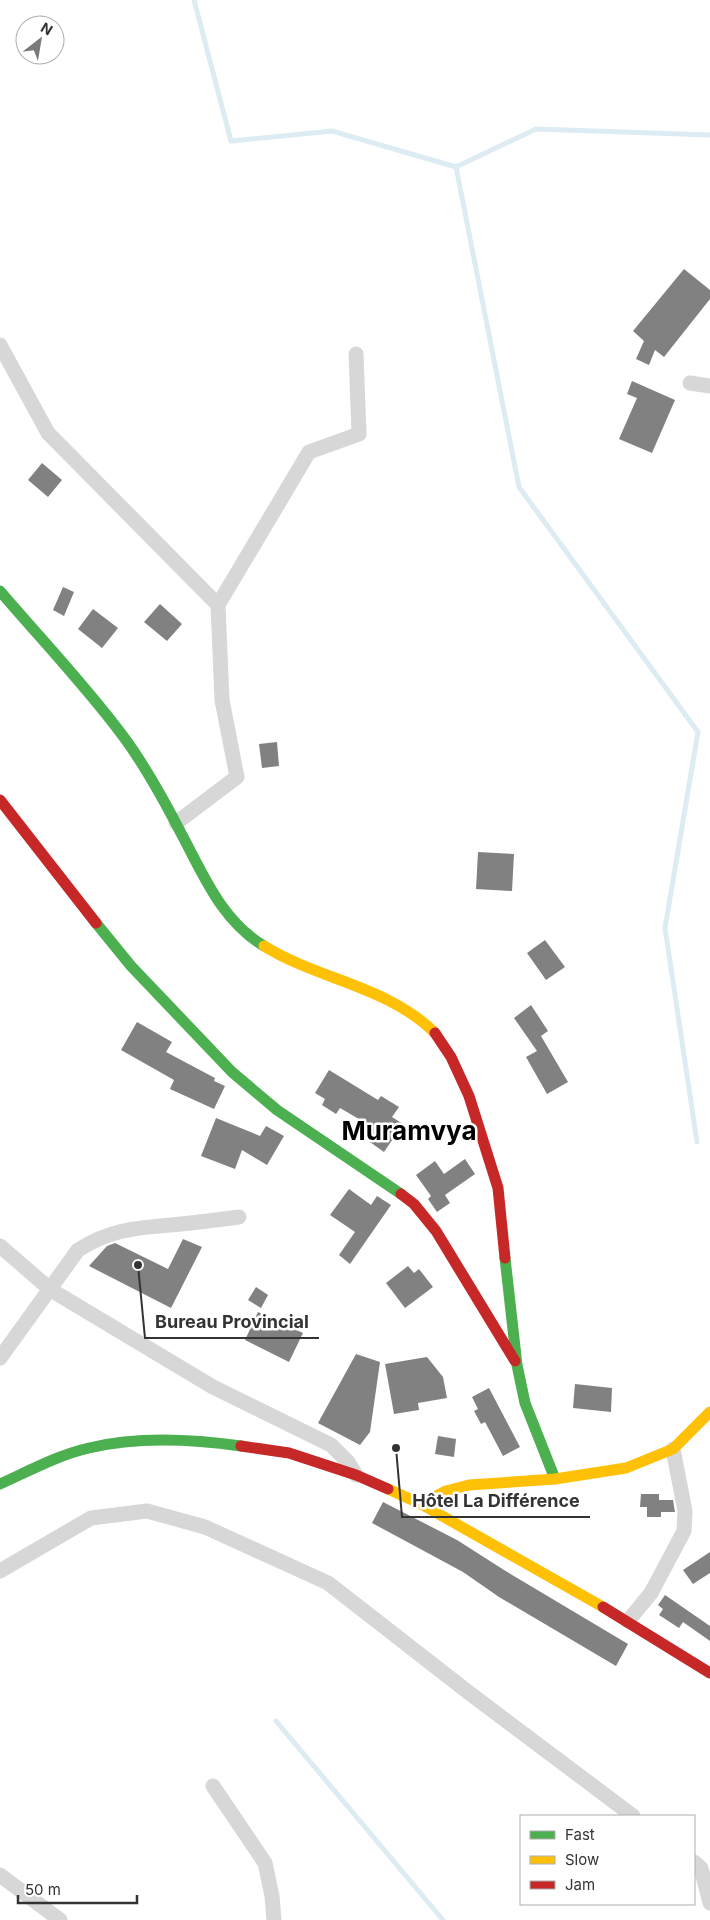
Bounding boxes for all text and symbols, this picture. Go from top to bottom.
north arrow [15,15,65,65]
text: N [38,18,56,38]
district label: Muramvya [341,1115,477,1146]
callout: Bureau Provincial [145,1305,319,1338]
text: Bureau Provincial [155,1311,309,1332]
callout: Hôtel La Différence [402,1484,590,1517]
text: Hôtel La Différence [412,1490,580,1511]
legend [520,1815,695,1905]
text: Fast [565,1825,595,1844]
text: Slow [565,1850,599,1869]
scale bar [18,1872,136,1904]
text: Jam [565,1875,595,1894]
text: 50 m [25,1880,61,1899]

